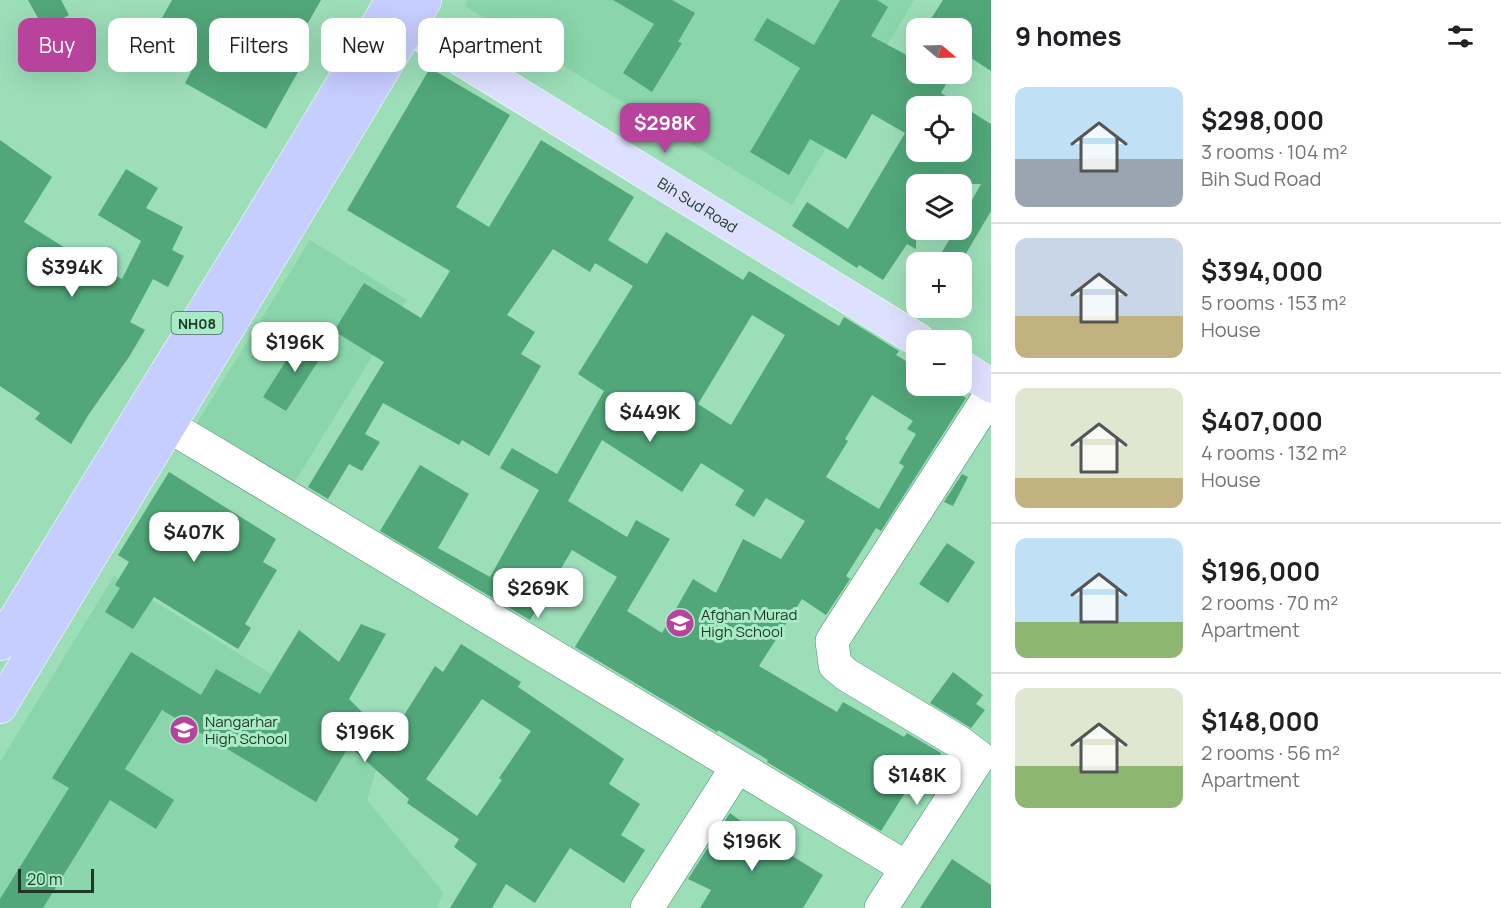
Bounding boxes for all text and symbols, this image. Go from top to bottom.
chip: Buy [18,18,96,72]
chip: Rent [108,18,197,72]
chip: Filters [209,18,309,72]
chip: New [321,18,406,72]
chip: Apartment [418,18,564,72]
north arrow [906,18,972,84]
map controls [906,18,972,396]
text: 9 homes [1015,18,1122,54]
icon: filters [1444,20,1477,53]
button: locate [906,96,972,162]
text: $298,000 [1201,102,1324,138]
pin: $298K [623,103,707,154]
text: $298K [634,109,696,136]
icon: home [1063,111,1135,183]
text: 3 rooms · 104 m² [1201,138,1347,165]
text: Bih Sud Road [1201,165,1321,192]
street label: Bih Sud Road [654,172,742,237]
button: layers [906,174,972,240]
pin: $394K [30,247,114,298]
button: + [906,252,972,318]
text: $394K [41,253,103,280]
text: $394,000 [1201,253,1323,289]
icon: home [1063,262,1135,334]
text: 5 rooms · 153 m² [1201,289,1347,316]
road number: NH08 [172,312,222,334]
text: House [1201,316,1261,343]
pin: $196K [253,322,337,373]
text: $196K [265,328,325,355]
button: − [906,330,972,396]
pin: $449K [608,392,692,443]
text: $449K [619,398,681,425]
text: $407,000 [1201,403,1323,439]
icon: home [1063,412,1135,484]
text: 4 rooms · 132 m² [1201,439,1347,466]
text: House [1201,466,1261,493]
pin: $407K [152,512,236,563]
text: $407K [163,518,225,545]
text: $196,000 [1201,553,1320,589]
icon: home [1063,562,1135,634]
pin: $269K [496,568,580,619]
text: $269K [507,574,569,601]
text: 2 rooms · 70 m² [1201,589,1338,616]
place label: Afghan Murad High School [701,604,797,642]
school or university icon: Afghan Murad High School [664,607,696,639]
text: Apartment [1201,616,1300,643]
text: $148,000 [1201,703,1320,739]
place label: Nangarhar High School [205,711,287,749]
pin: $196K [323,712,407,763]
icon: home [1063,712,1135,784]
school or university icon: Nangarhar High School [168,714,200,746]
text: $196K [335,718,395,745]
text: 2 rooms · 56 m² [1201,739,1340,766]
pin: $148K [875,755,959,806]
text: $148K [888,761,946,788]
text: Apartment [1201,766,1300,793]
pin: $196K [710,821,794,872]
text: $196K [722,827,782,854]
scale bar [18,866,94,894]
text: 20 m [27,868,63,890]

